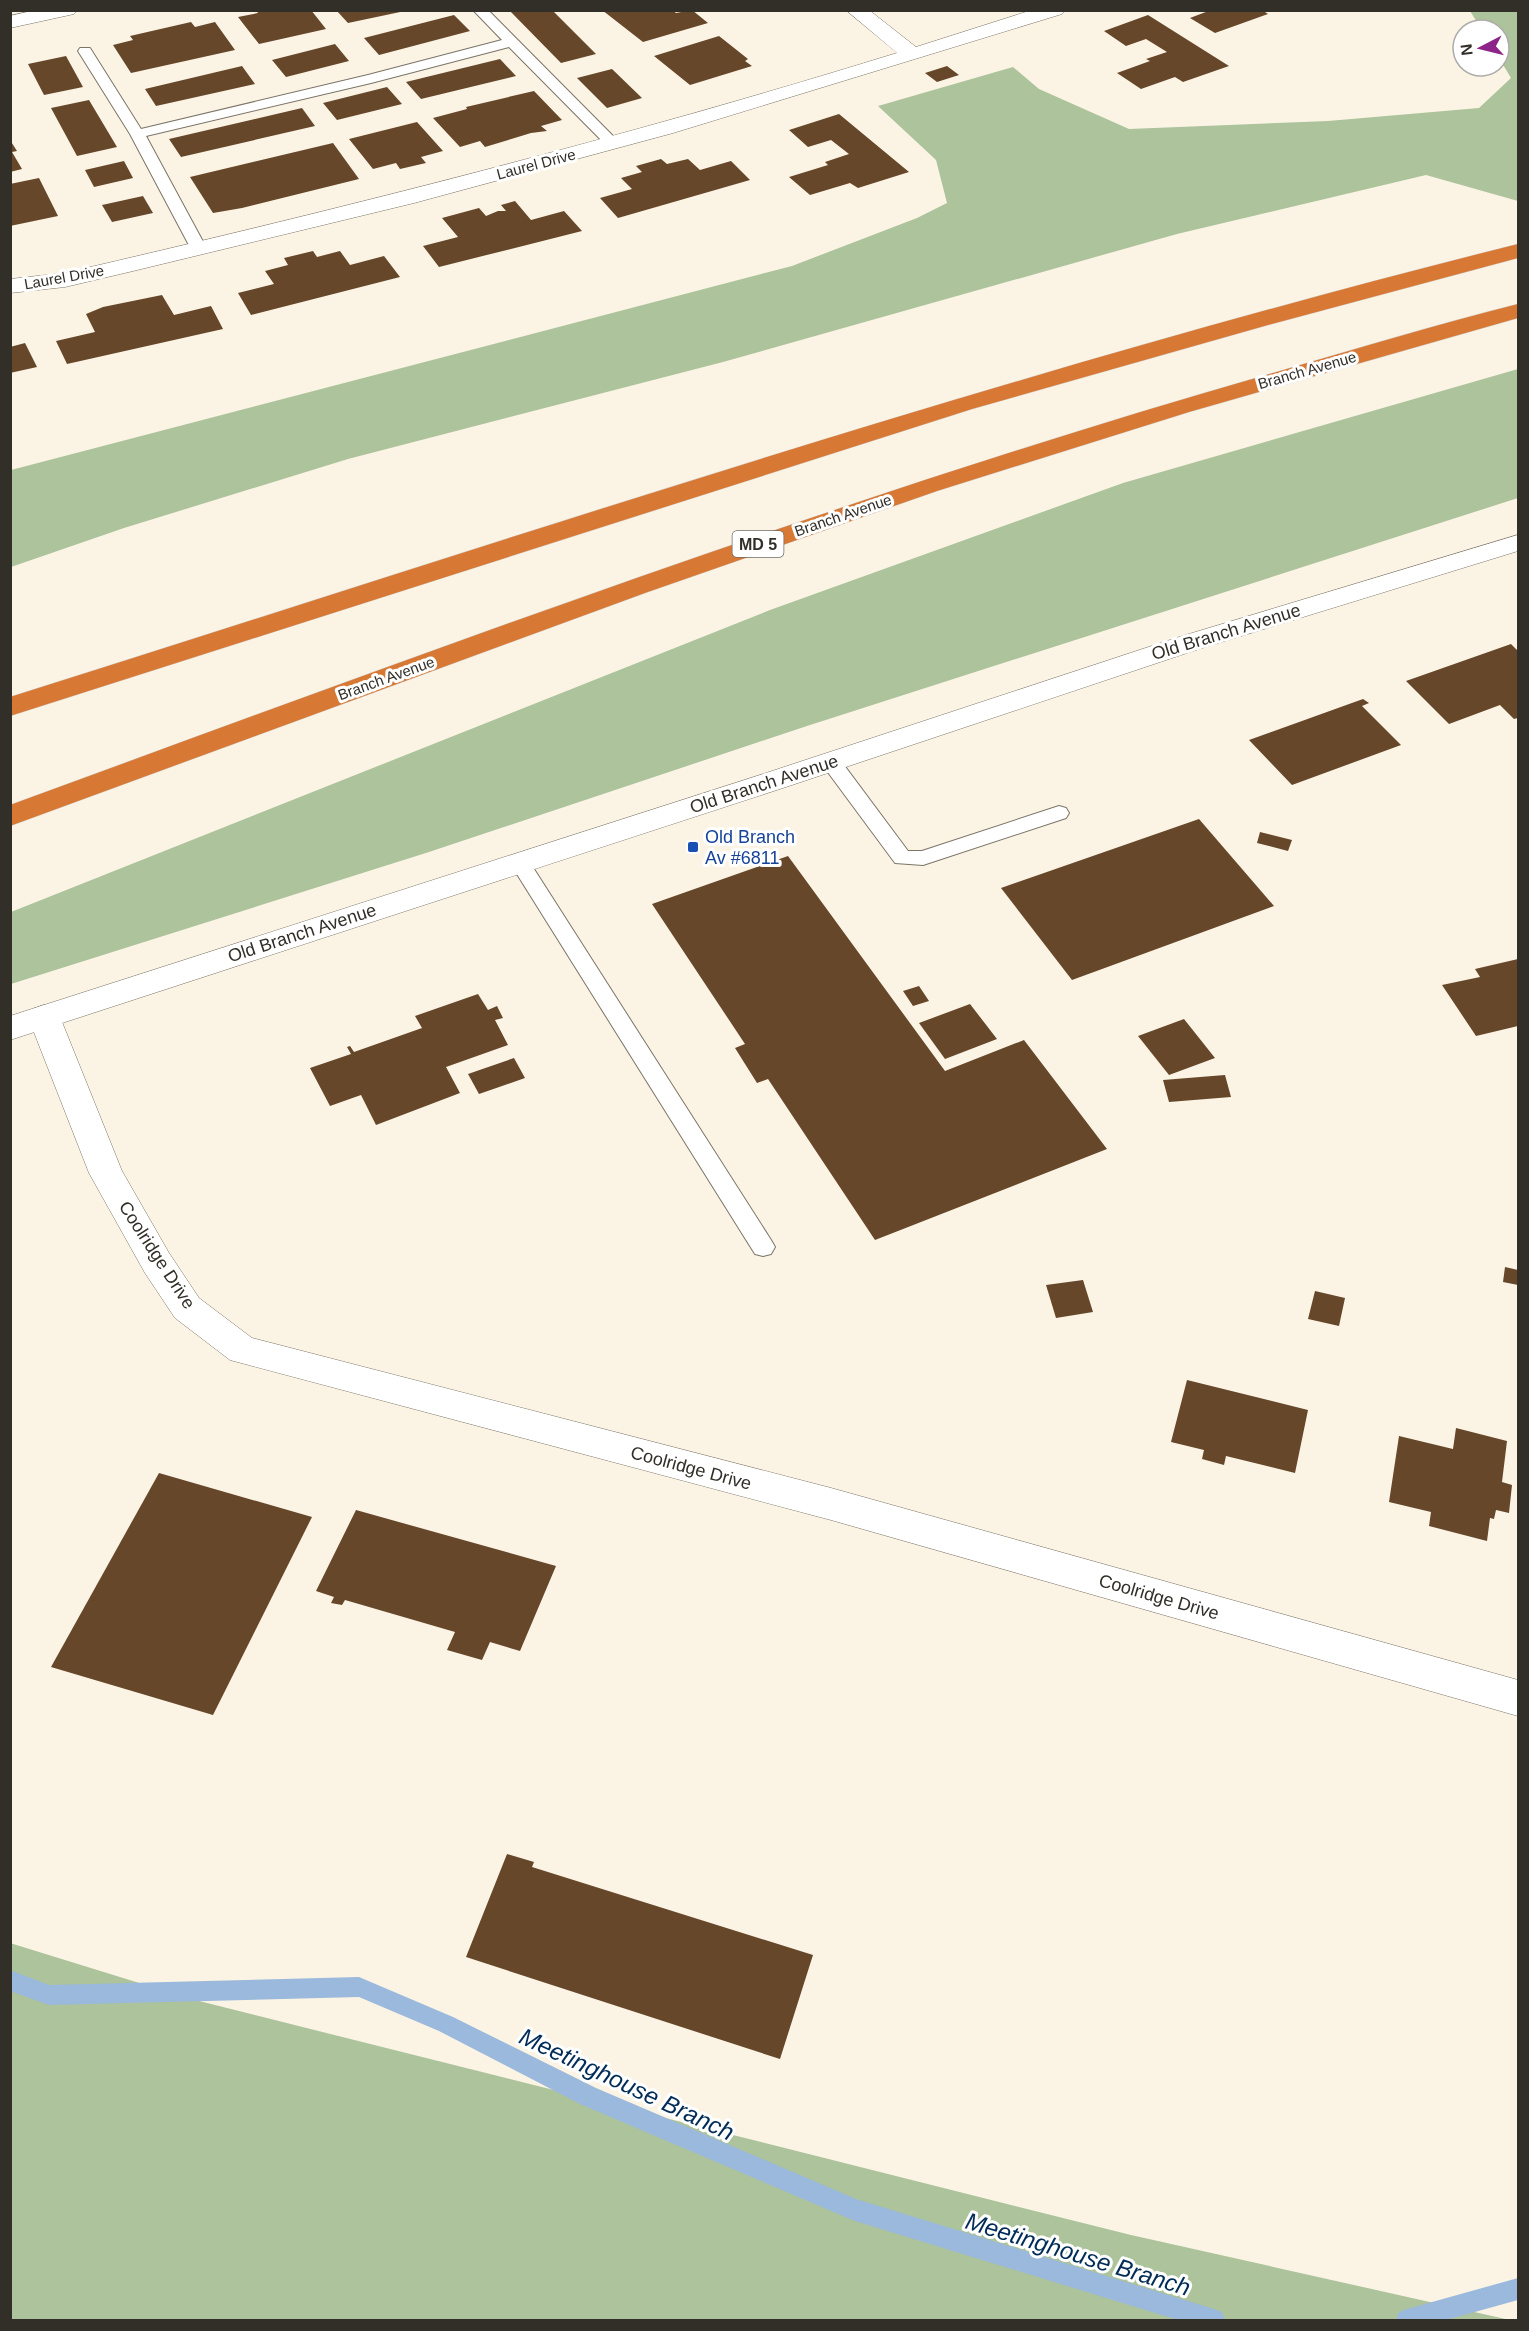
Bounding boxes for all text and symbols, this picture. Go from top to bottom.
north arrow [1451,18,1511,78]
text: N [1457,43,1476,57]
street label: Laurel Drive [495,145,577,183]
street label: Laurel Drive [23,262,105,292]
street label: Branch Avenue [1256,348,1358,392]
street label: Branch Avenue [792,490,894,540]
road number: MD 5 [732,531,783,557]
street label: Old Branch Avenue [1149,600,1303,664]
street label: Branch Avenue [335,653,437,703]
street label: Old Branch Avenue [687,751,841,817]
place label: Old Branch Av #6811 [705,827,795,868]
marker: Old Branch Av #6811 [686,840,700,854]
street label: Old Branch Avenue [225,900,379,966]
street label: Coolridge Drive [115,1198,199,1312]
street label: Coolridge Drive [628,1442,754,1494]
street label: Coolridge Drive [1097,1570,1221,1624]
water label: Meetinghouse Branch [515,2022,739,2146]
water label: Meetinghouse Branch [962,2207,1194,2301]

